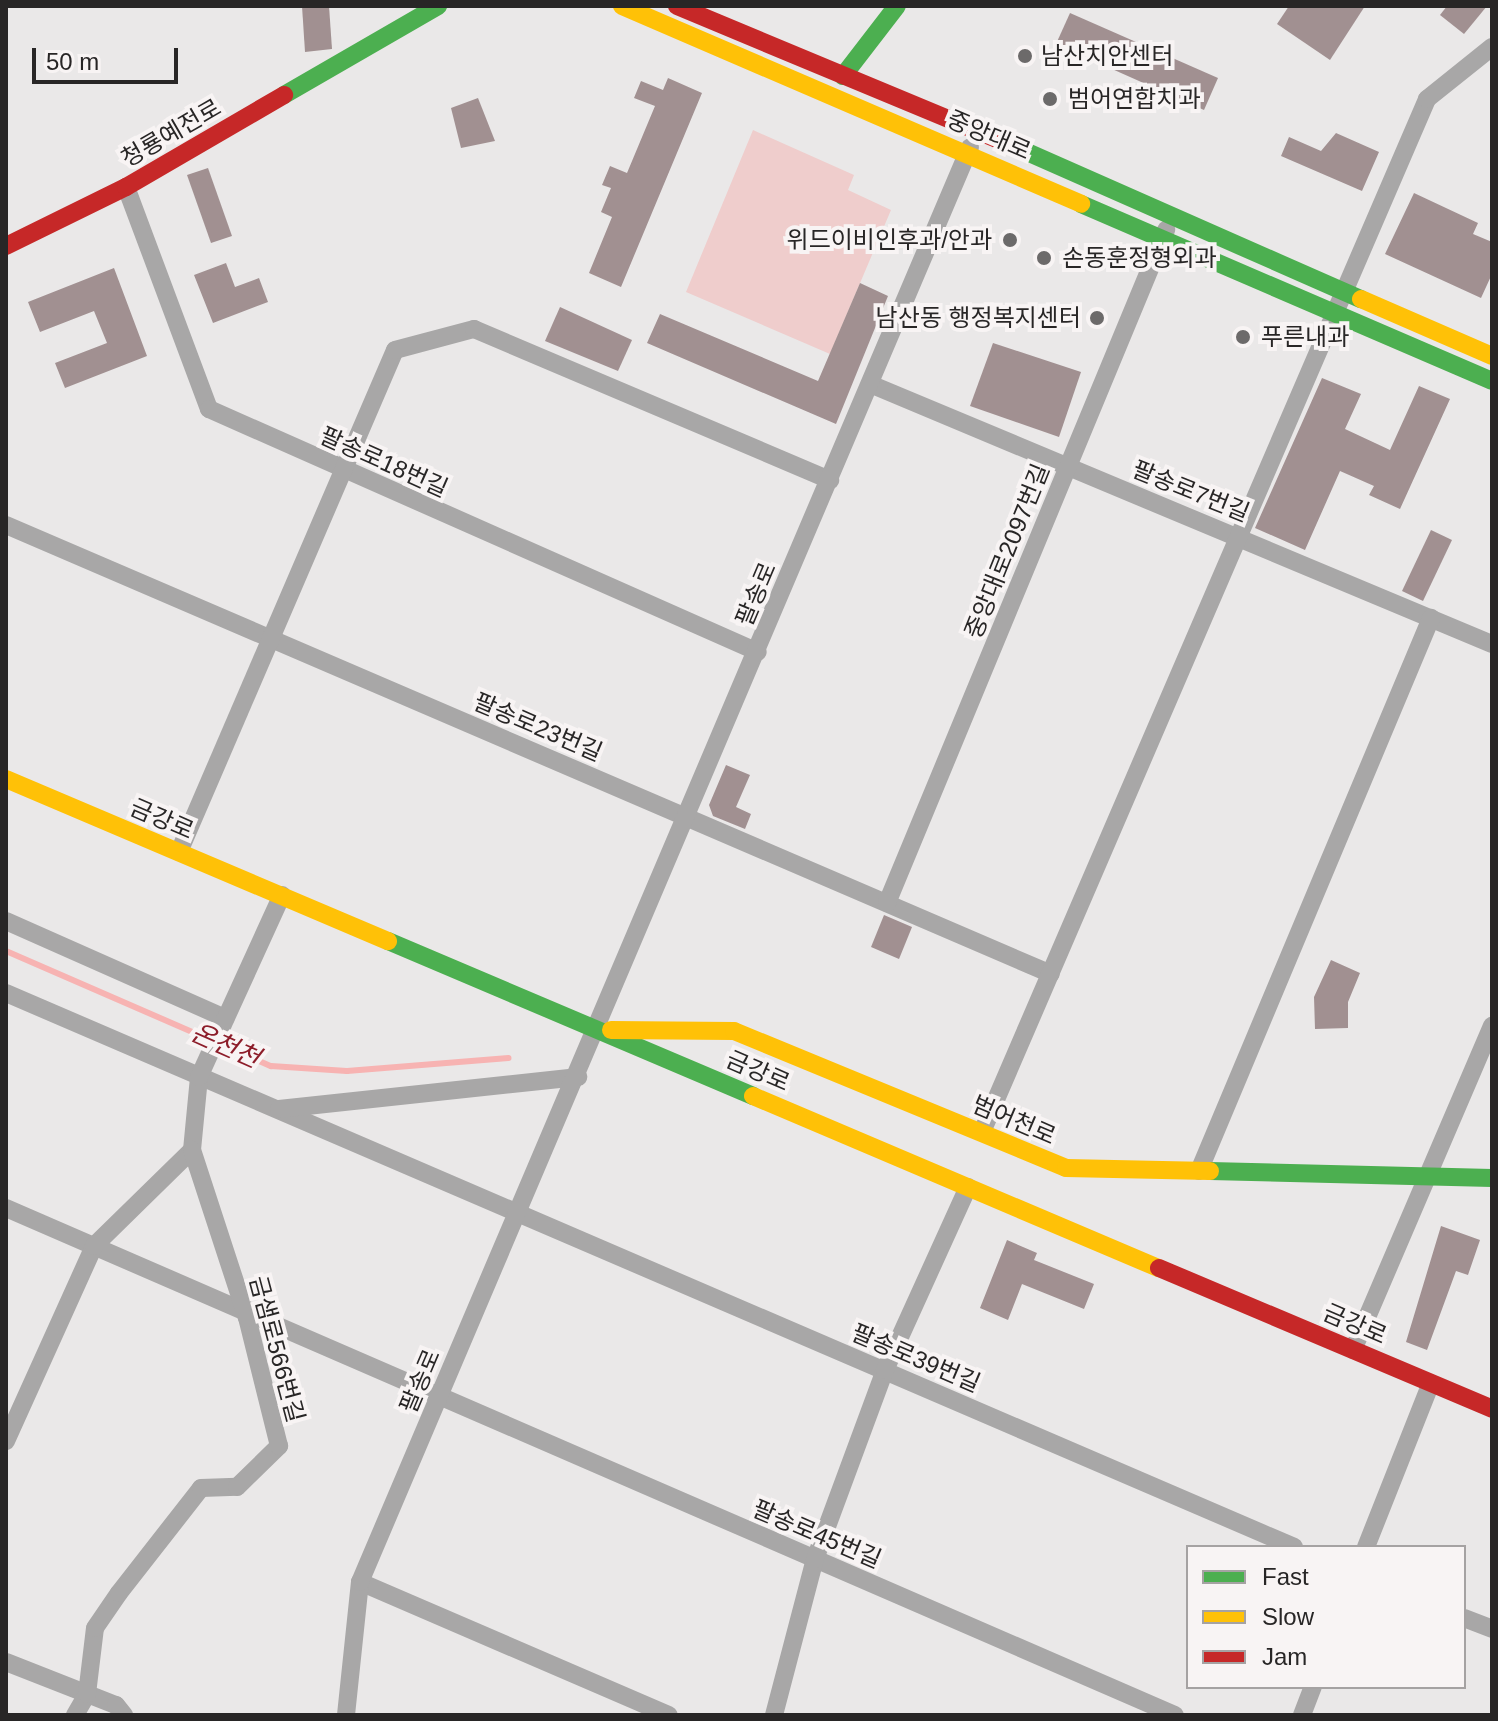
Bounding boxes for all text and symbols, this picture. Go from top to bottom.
scale bar [36,32,182,82]
place label: 남산치안센터 [1041,42,1173,70]
marker: 남산치안센터 [1016,47,1034,65]
text: 50 m [46,48,99,75]
place label: 범어연합치과 [1068,85,1200,113]
marker: 범어연합치과 [1039,88,1061,110]
street label: 청룡예전로 [116,93,226,173]
street label: 중앙대로 [943,104,1035,166]
place label: 위드이비인후과/안과 [787,226,992,254]
marker: 위드이비인후과/안과 [999,229,1021,251]
place label: 손동훈정형외과 [1062,244,1217,272]
marker: 손동훈정형외과 [1033,247,1055,269]
place label: 남산동 행정복지센터 [876,304,1081,332]
marker: 남산동 행정복지센터 [1088,309,1106,327]
place label: 푸른내과 [1261,323,1349,351]
marker: 푸른내과 [1232,326,1254,348]
street label: 팔송로18번길 [316,421,452,503]
street label: 팔송로7번길 [1128,454,1254,528]
street label: 중앙대로2097번길 [959,459,1055,643]
street label: 팔송로 [730,558,782,630]
street label: 팔송로23번길 [469,687,607,767]
street label: 금강로 [126,793,198,845]
water label: 온천천 [186,1017,264,1075]
street label: 금강로 [722,1045,794,1097]
street label: 범어천로 [968,1089,1060,1151]
street label: 금샘로566번길 [244,1273,310,1425]
street label: 금강로 [1319,1298,1391,1350]
street label: 팔송로39번길 [847,1318,985,1398]
street label: 팔송로 [394,1345,446,1417]
street label: 팔송로45번길 [748,1494,886,1574]
legend [1186,1545,1466,1689]
text: Fast [1262,1563,1309,1590]
text: Slow [1262,1603,1314,1630]
text: Jam [1262,1643,1307,1670]

